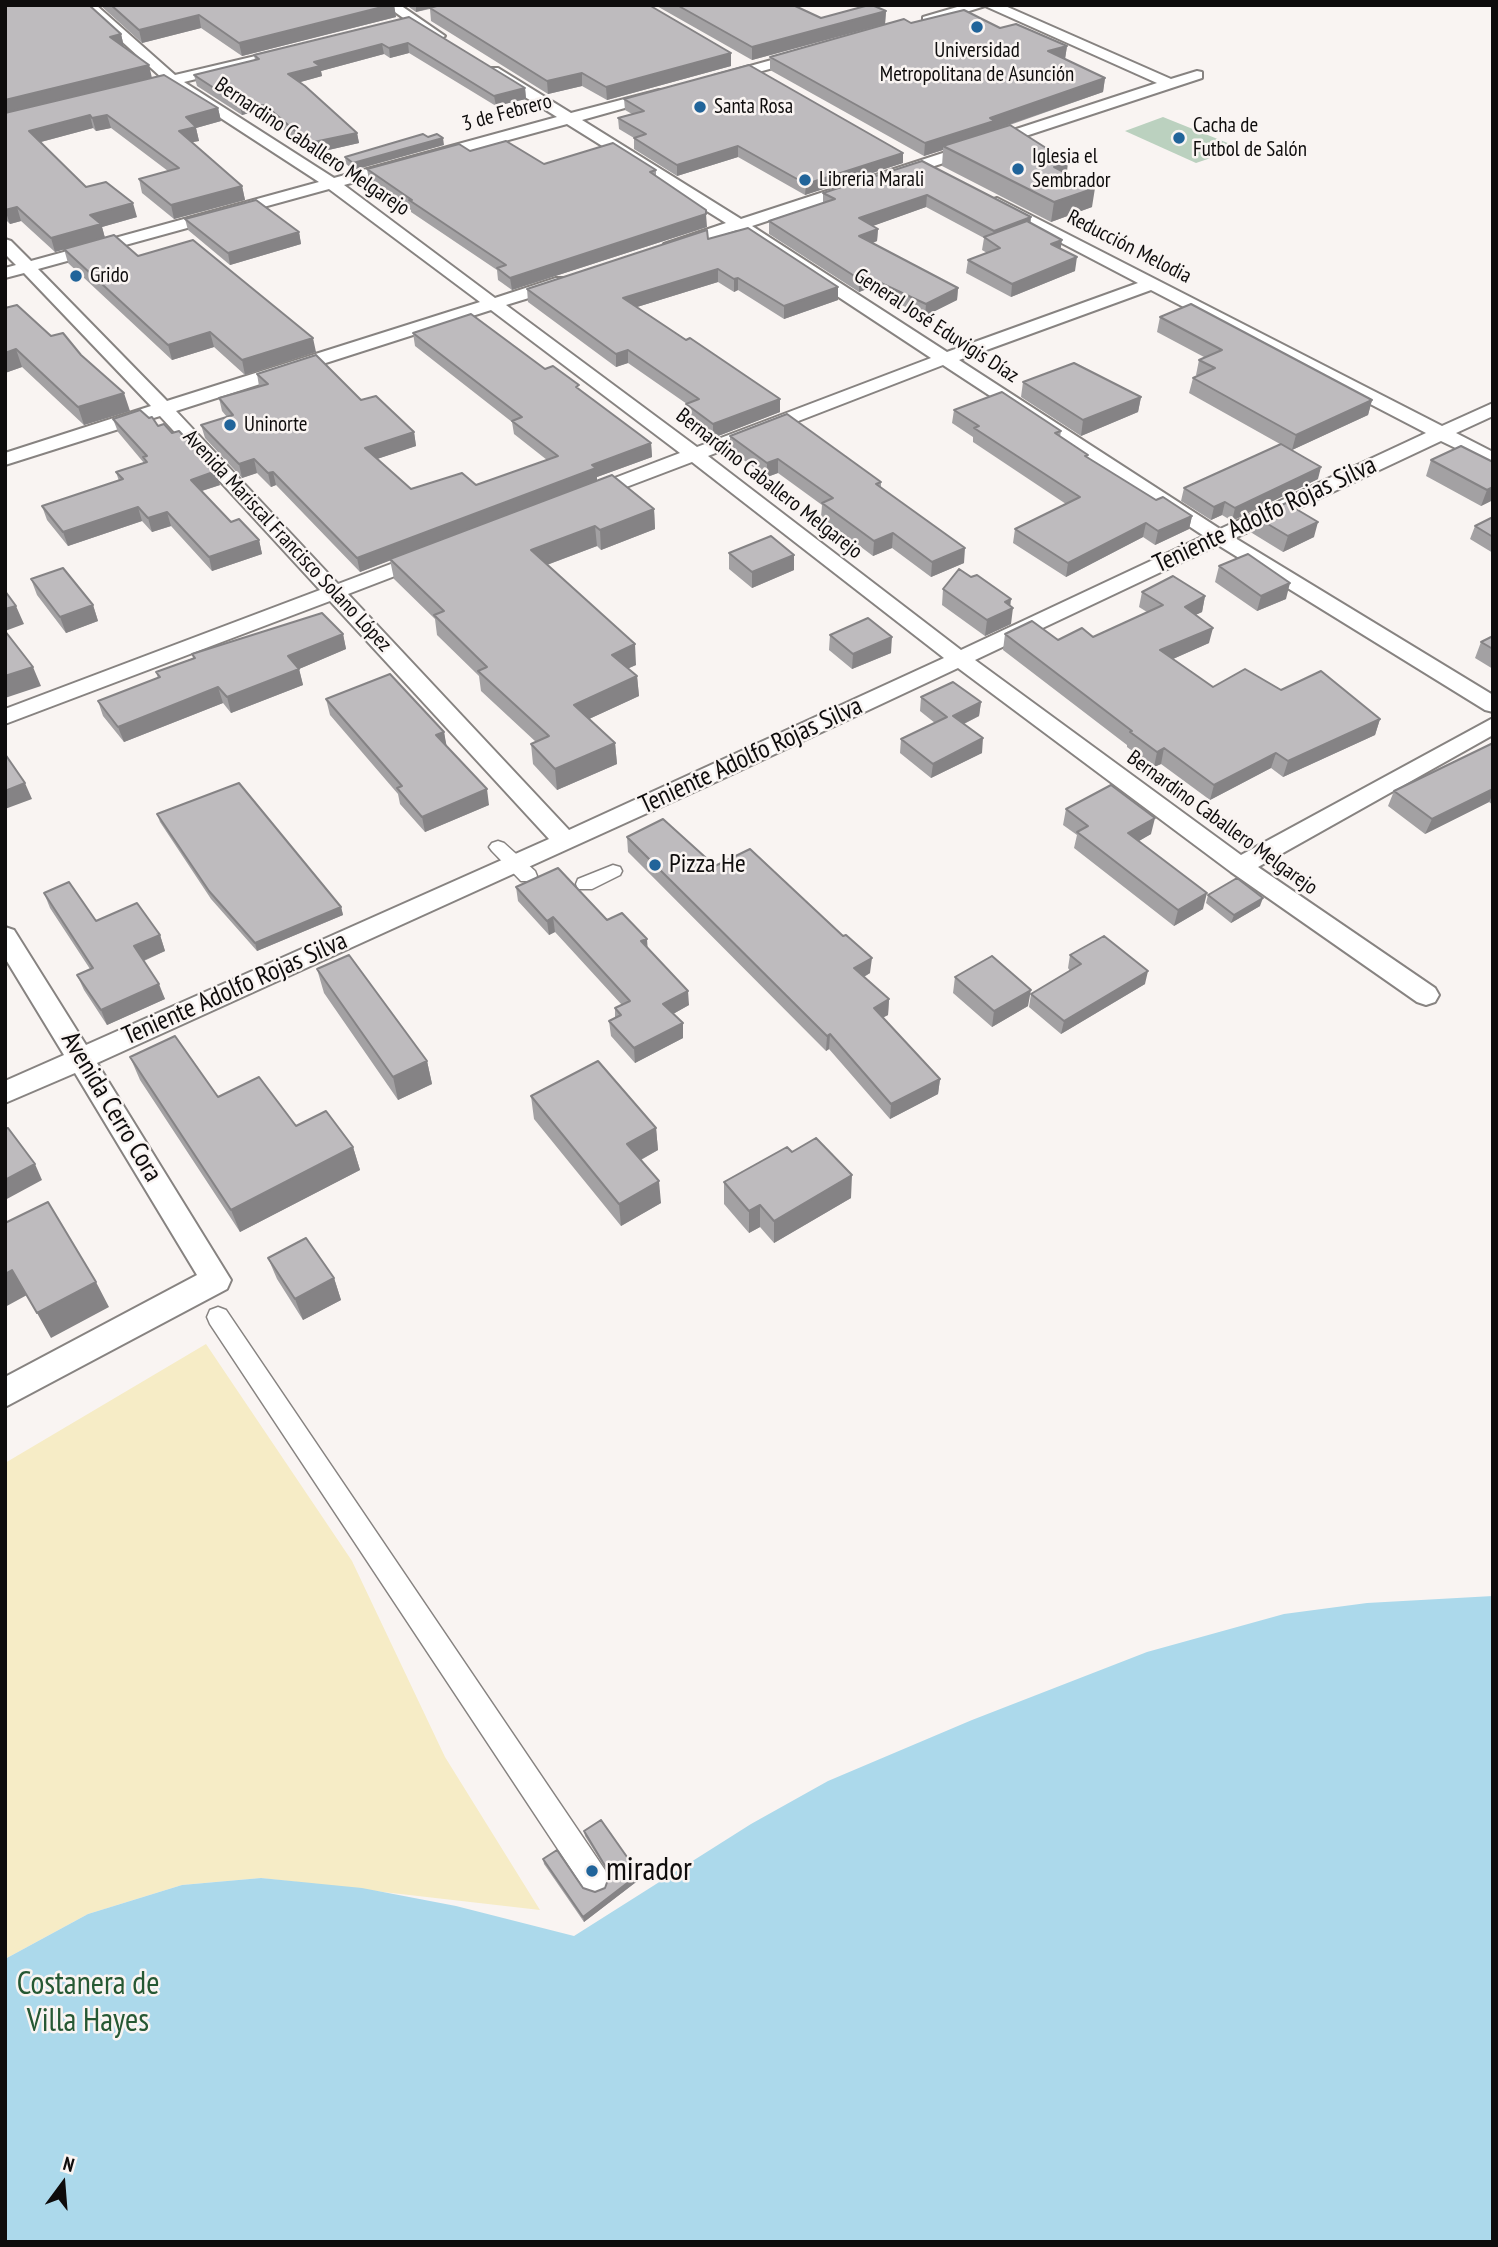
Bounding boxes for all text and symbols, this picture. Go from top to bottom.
marker: Universidad Metropolitana de Asunción [969,19,985,35]
place label: Universidad Metropolitana de Asunción [880,38,1074,88]
street label: Bernardino Caballero Melgarejo [210,72,414,222]
street label: 3 de Febrero [459,89,555,137]
place label: Santa Rosa [714,94,793,120]
marker: Santa Rosa [692,99,708,115]
place label: Cacha de Futbol de Salón [1193,113,1307,163]
marker: Cacha de Futbol de Salón [1171,130,1187,146]
place label: Iglesia el Sembrador [1032,144,1111,194]
marker: Iglesia el Sembrador [1010,161,1026,177]
place label: Libreria Marali [819,167,924,193]
marker: Libreria Marali [797,172,813,188]
street label: Reducción Melodia [1063,205,1195,289]
place label: Grido [90,263,129,289]
street label: General José Eduvigis Díaz [849,263,1023,389]
marker: Grido [68,268,84,284]
street label: Bernardino Caballero Melgarejo [671,403,867,565]
place label: Uninorte [244,412,308,438]
marker: Uninorte [222,417,238,433]
street label: Avenida Mariscal Francisco Solano López [177,425,397,657]
street label: Teniente Adolfo Rojas Silva [1149,450,1381,580]
street label: Teniente Adolfo Rojas Silva [635,691,867,821]
street label: Bernardino Caballero Melgarejo [1122,745,1322,901]
place label: Pizza He [669,849,746,881]
marker: Pizza He [647,857,663,873]
street label: Teniente Adolfo Rojas Silva [118,925,352,1053]
street label: Avenida Cerro Cora [54,1026,168,1188]
place label: mirador [606,1852,692,1890]
marker: mirador [584,1863,600,1879]
park label: Costanera de Villa Hayes [17,1966,159,2041]
north arrow [28,2149,98,2219]
text: N [61,2151,77,2177]

